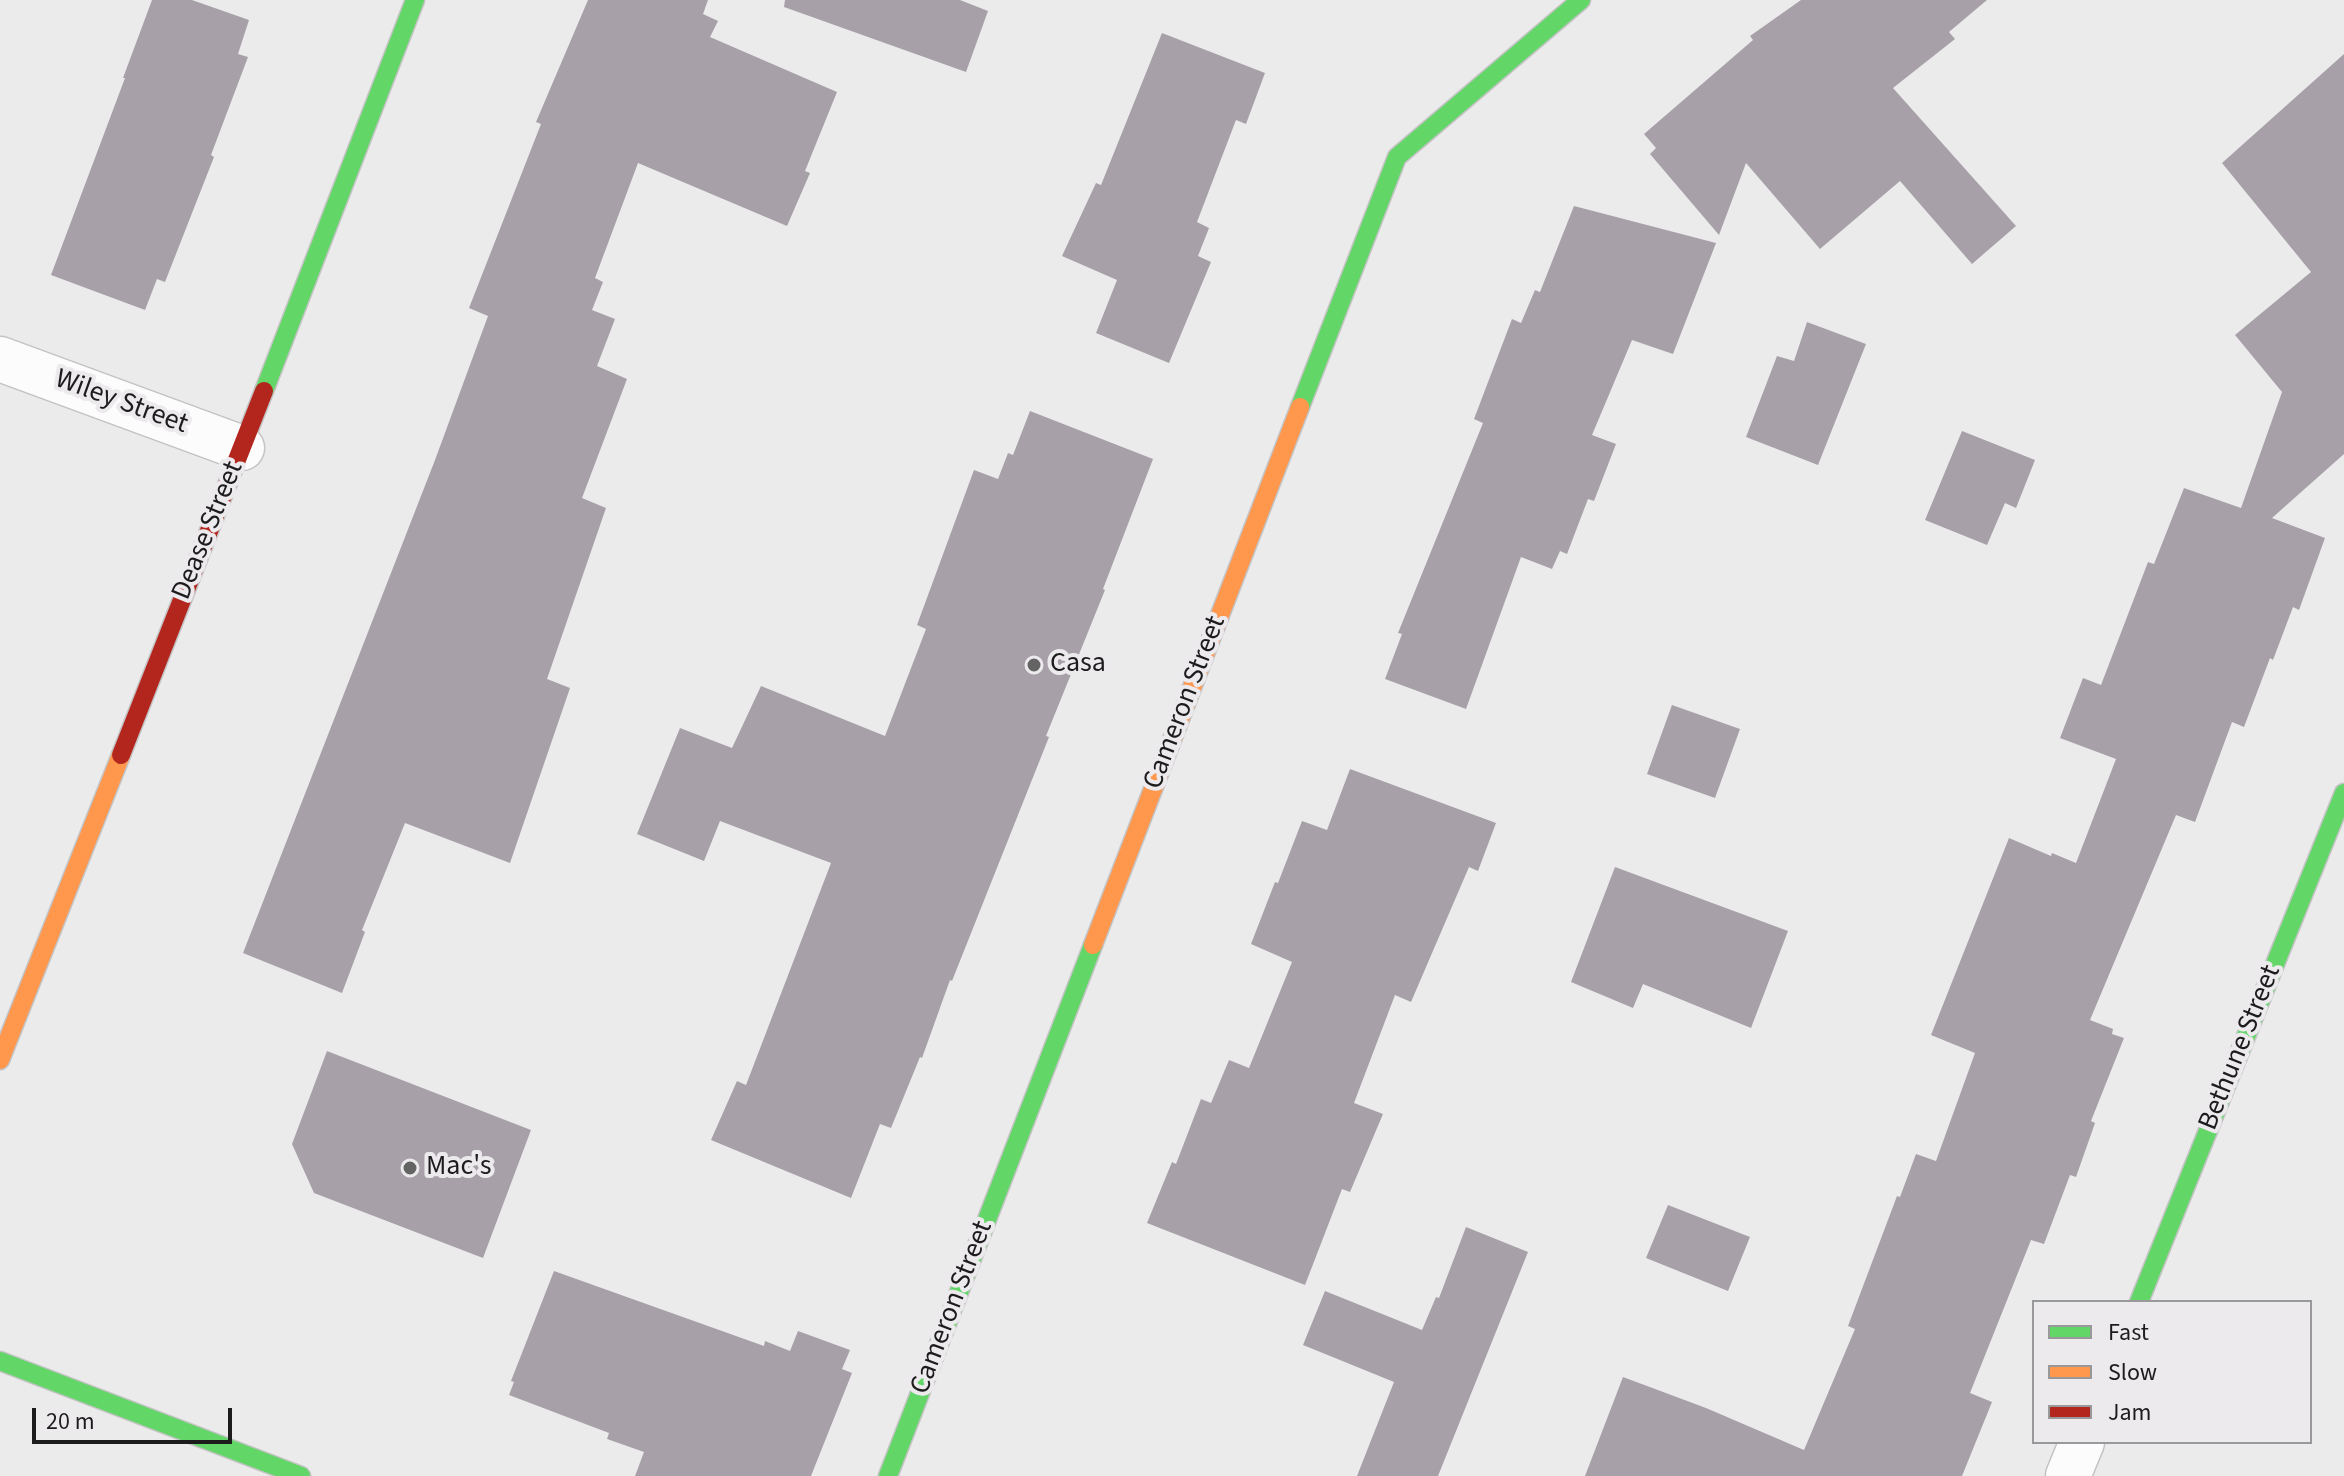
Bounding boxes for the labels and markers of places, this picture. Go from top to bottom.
place label: Casa [1050,648,1106,682]
marker: Casa [1025,656,1043,674]
place label: Mac's [426,1151,491,1185]
marker: Mac's [401,1159,419,1177]

